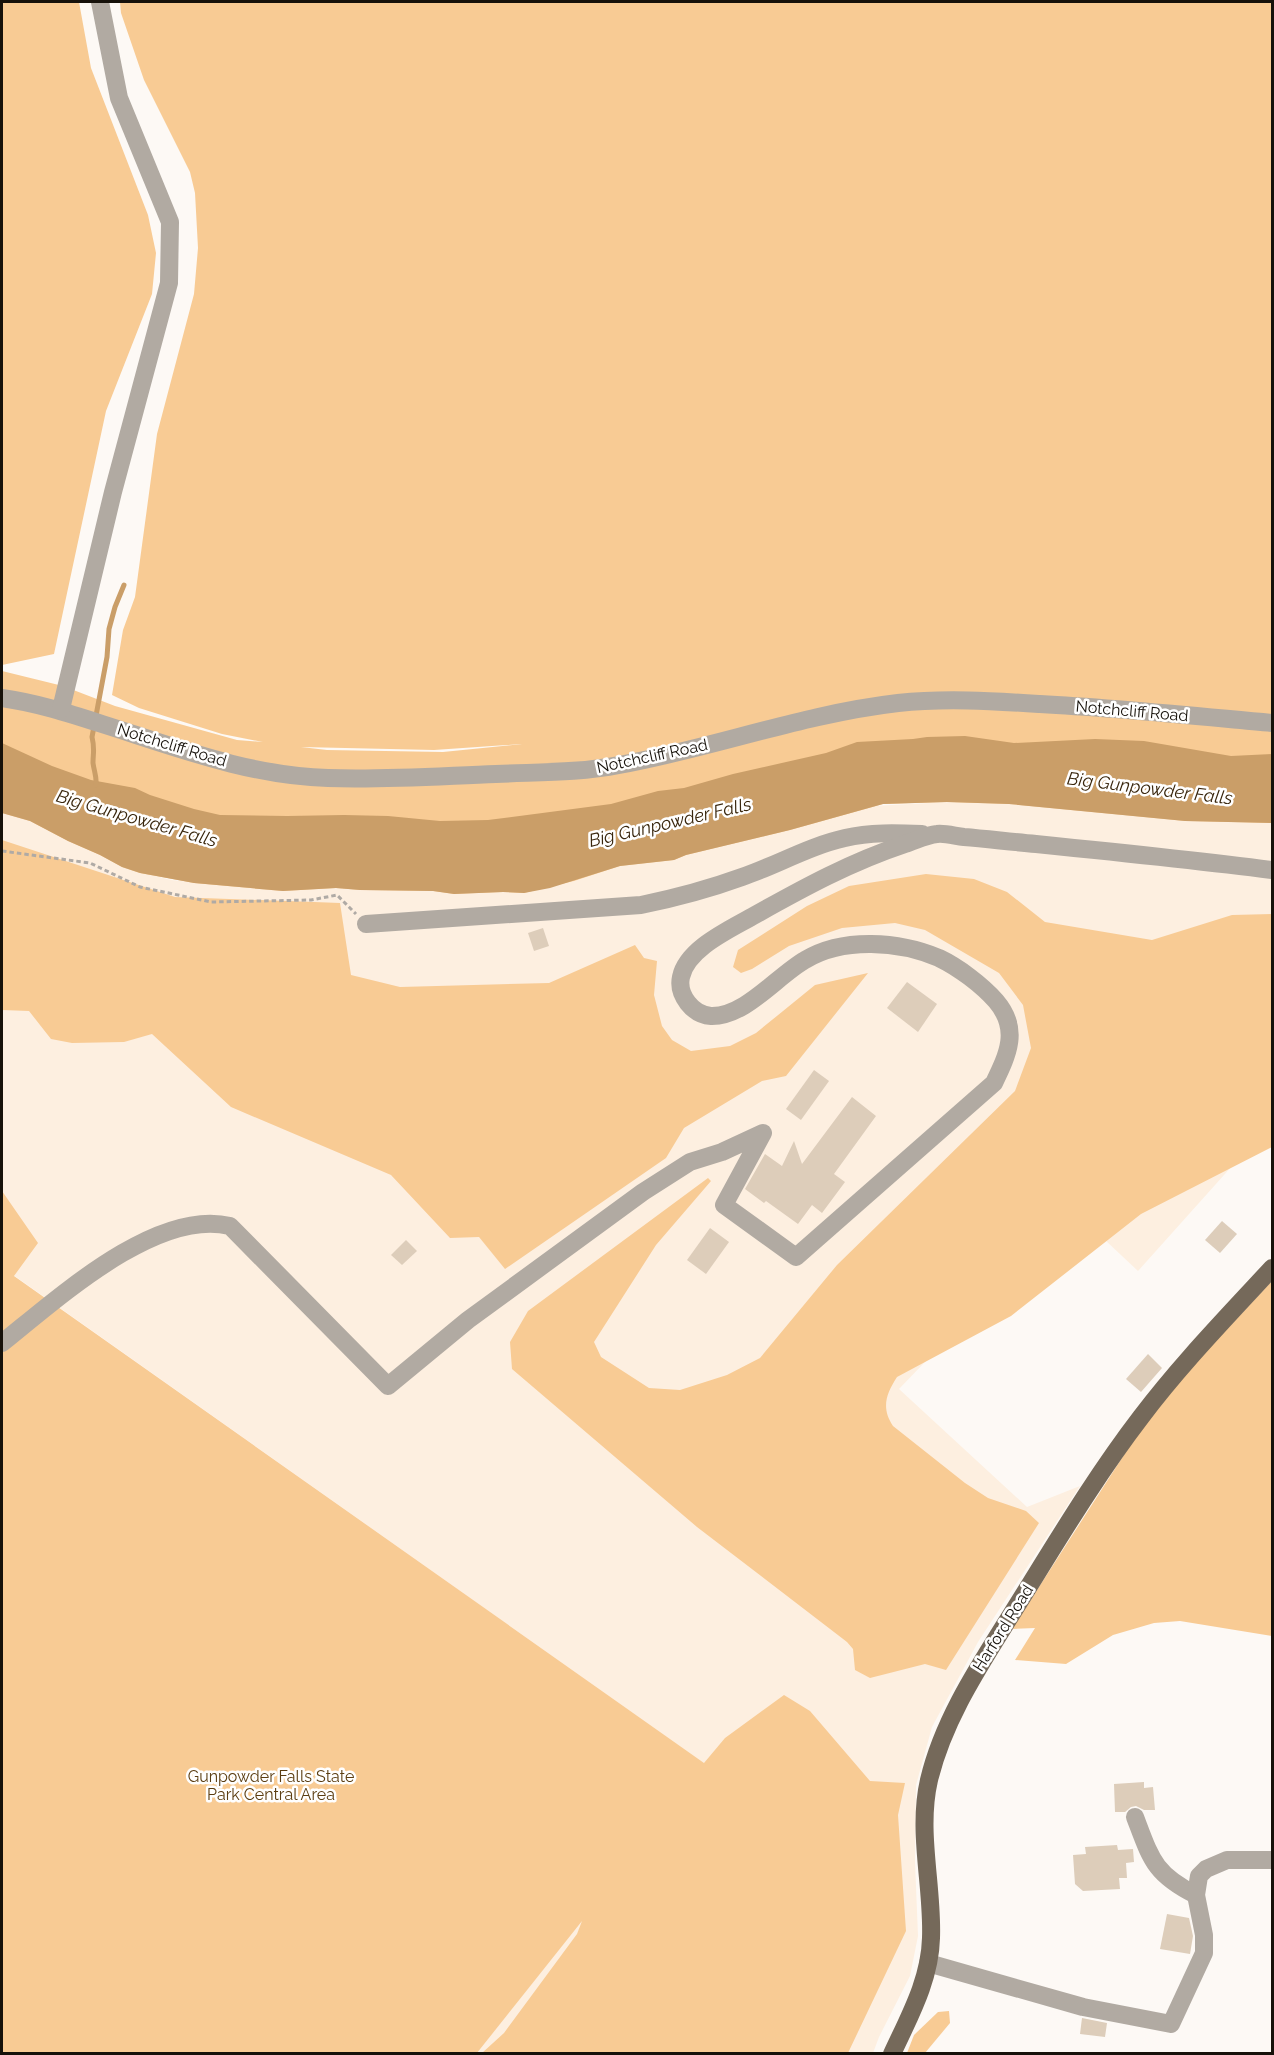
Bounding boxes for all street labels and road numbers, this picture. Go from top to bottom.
street label: Notchcliff Road [1075,697,1189,725]
street label: Notchcliff Road [115,719,229,771]
street label: Notchcliff Road [595,735,709,777]
street label: Harford Road [969,1581,1037,1675]

